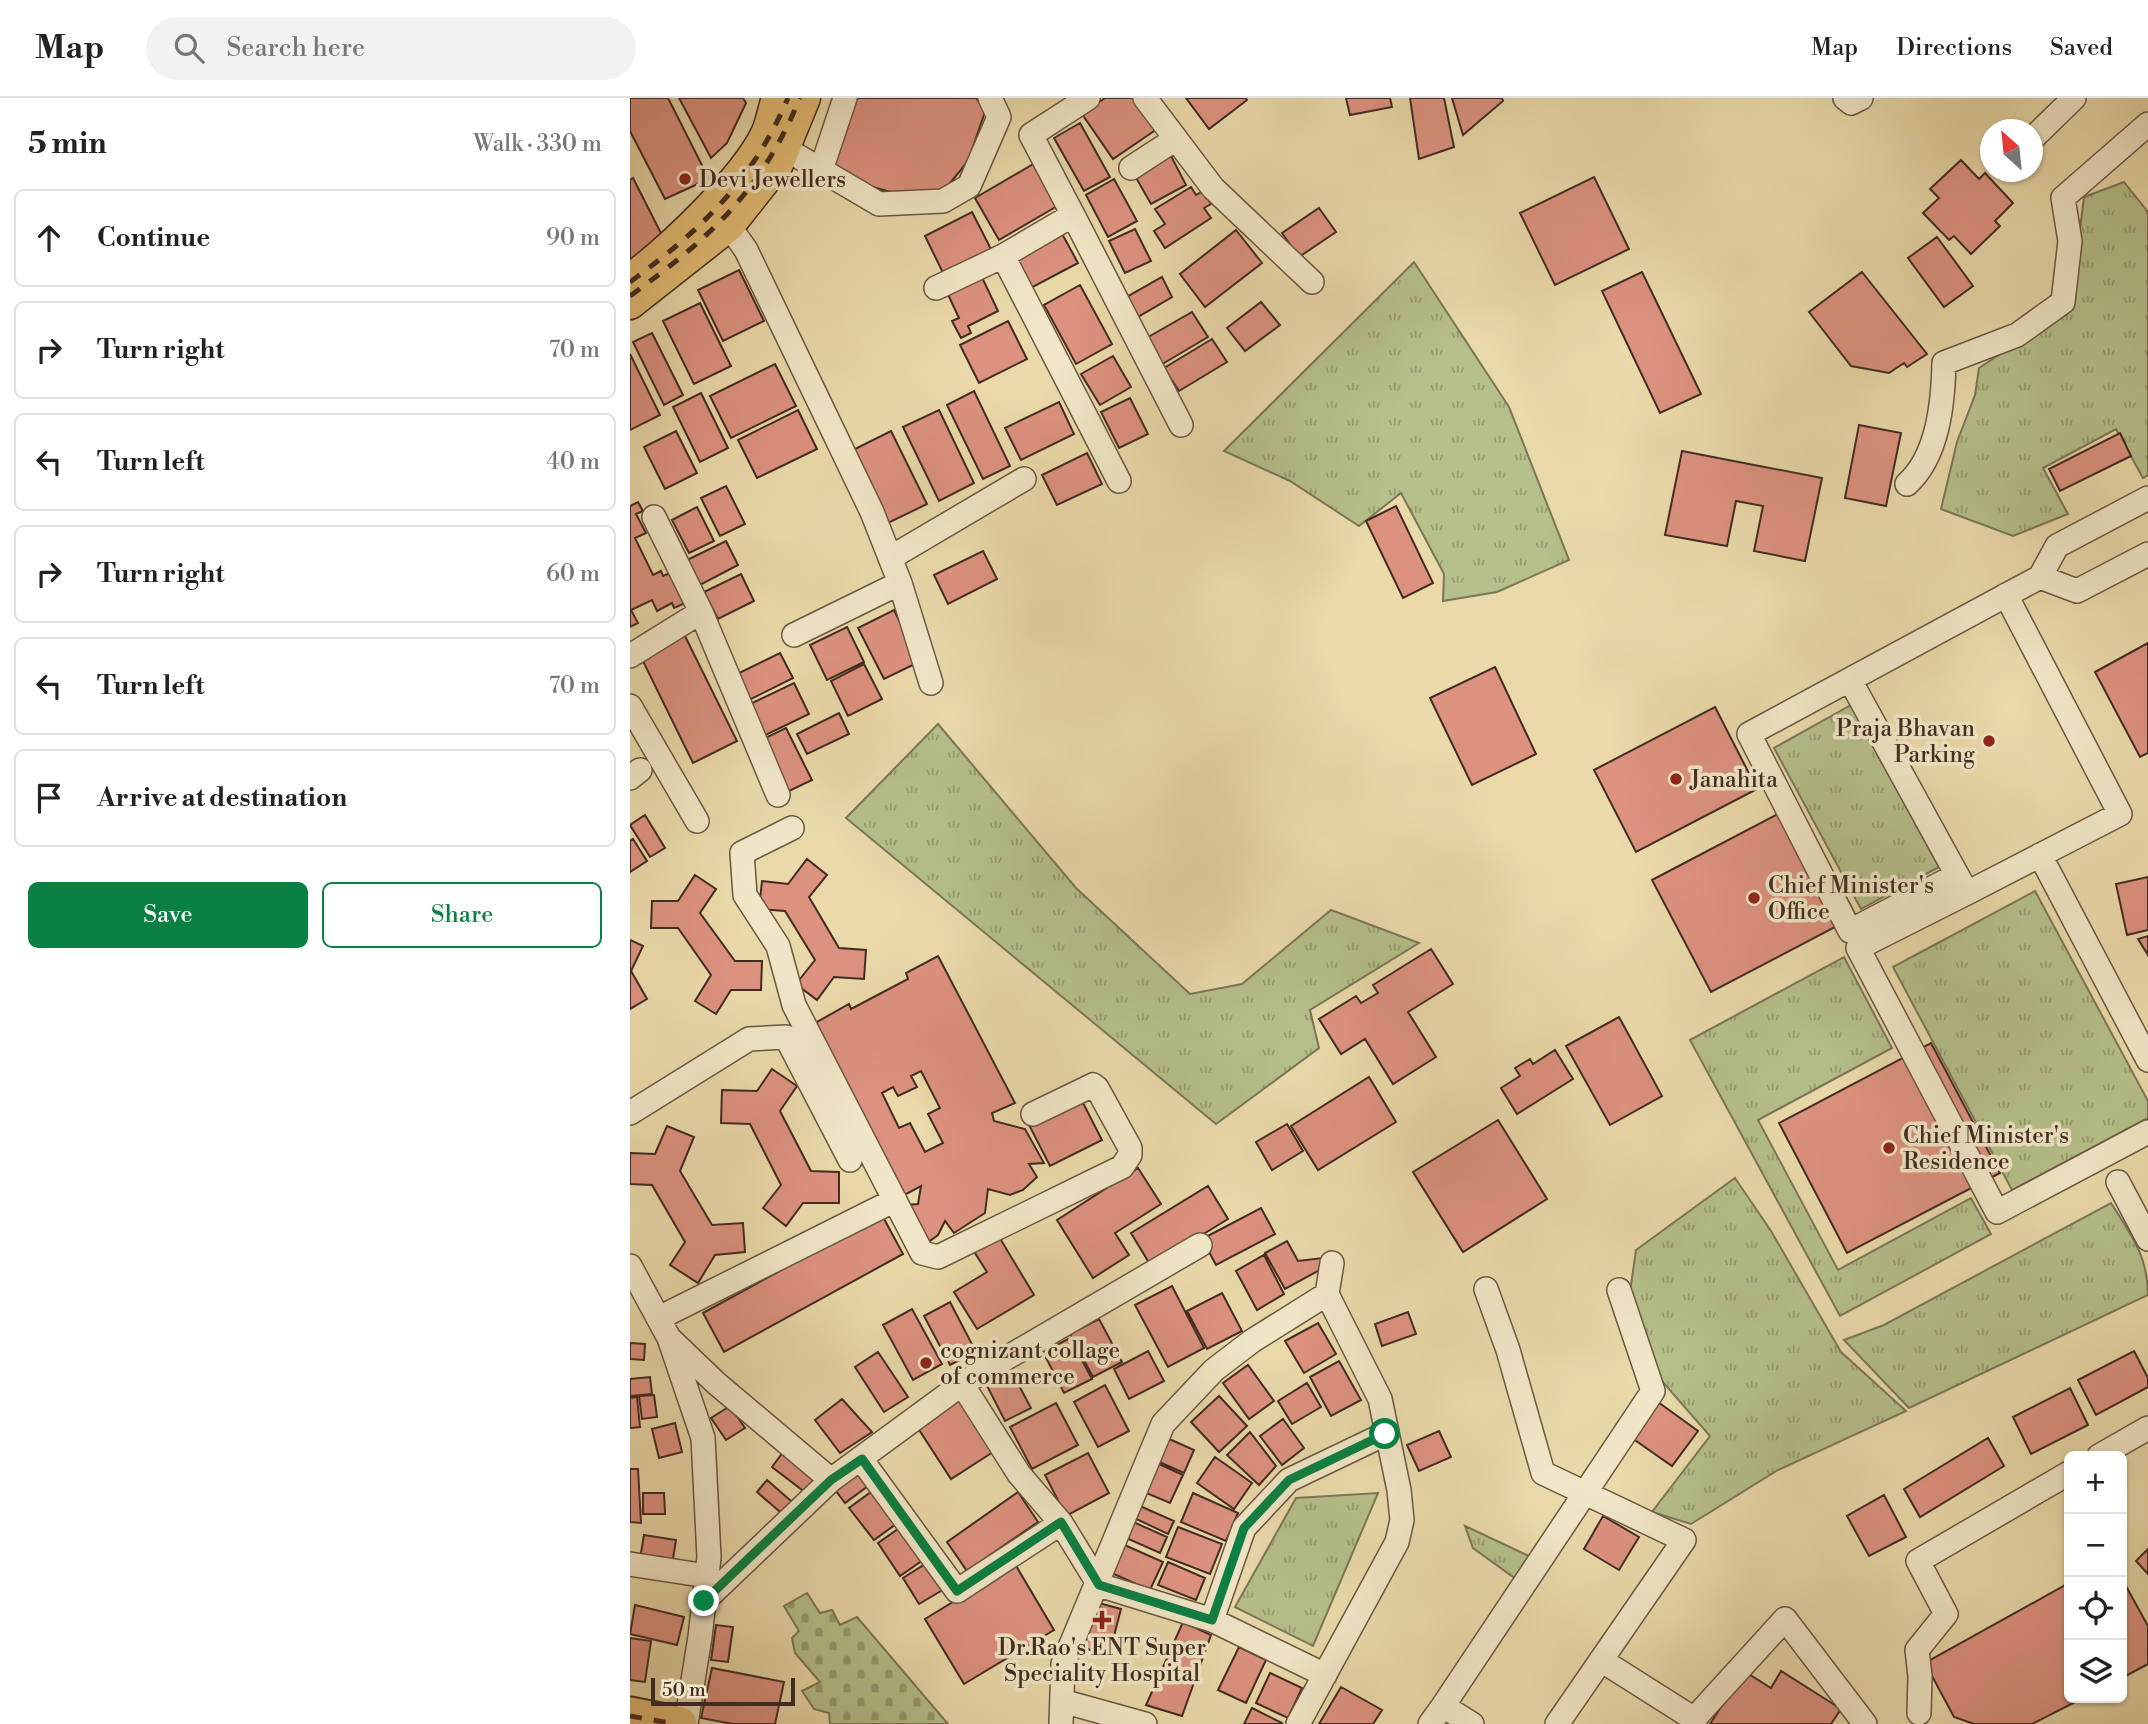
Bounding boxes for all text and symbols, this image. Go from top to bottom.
search box [146,17,636,80]
text: Map [35,28,104,69]
icon: search [170,29,208,67]
text: Search here [226,32,365,64]
text: Map [1811,33,1858,63]
text: Directions [1896,33,2012,63]
text: Saved [2050,33,2113,63]
north arrow [1980,119,2043,182]
text: 5 min [28,125,107,163]
text: Walk · 330 m [473,130,602,158]
place label: Devi Jewellers [699,166,846,194]
marker: Devi Jewellers [677,171,693,187]
icon: ahead [30,219,68,257]
text: Continue [97,222,210,254]
text: 90 m [546,224,600,252]
icon: right [30,331,68,369]
text: Turn right [97,334,225,366]
text: 70 m [549,336,600,364]
icon: left [30,443,68,481]
text: Turn left [97,446,205,478]
text: 40 m [546,448,600,476]
icon: right [30,555,68,593]
text: Turn right [97,558,225,590]
text: 60 m [546,560,600,588]
icon: left [30,667,68,705]
text: Turn left [97,670,205,702]
text: 70 m [549,672,600,700]
place label: Praja Bhavan Parking [1836,715,1975,769]
marker: Praja Bhavan Parking [1981,733,1997,749]
place label: Janahita [1689,766,1778,794]
marker: Janahita [1668,771,1684,787]
icon: arrive [30,779,68,817]
text: Arrive at destination [97,782,347,814]
place label: Chief Minister's Office [1768,872,1934,926]
button: Save [28,882,308,948]
button: Share [322,882,602,948]
marker: Chief Minister's Office [1746,890,1762,906]
place label: Chief Minister's Residence [1903,1122,2069,1176]
marker: Chief Minister's Residence [1881,1140,1897,1156]
place label: cognizant collage of commerce [940,1337,1120,1391]
marker: cognizant collage of commerce [918,1355,934,1371]
route start [1369,1418,1400,1449]
map controls [2064,1451,2127,1703]
button: + [2064,1451,2127,1514]
button: − [2064,1514,2127,1577]
button: locate [2064,1577,2127,1640]
route end [688,1585,719,1616]
marker: Dr.Rao's ENT Super Speciality Hospital [1092,1610,1112,1630]
place label: Dr.Rao's ENT Super Speciality Hospital [998,1634,1206,1688]
button: layers [2064,1640,2127,1703]
scale bar [651,1675,794,1707]
text: 50 m [662,1678,706,1702]

